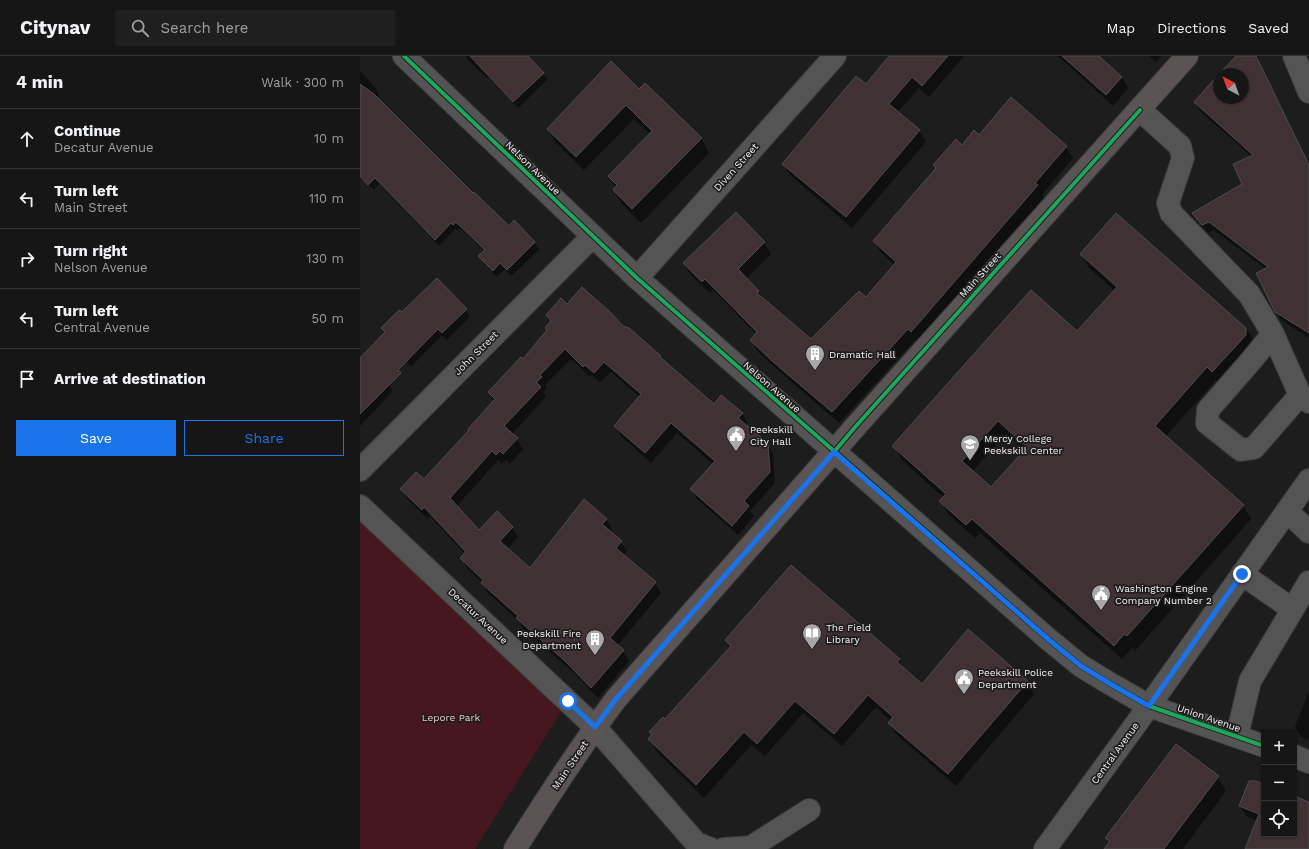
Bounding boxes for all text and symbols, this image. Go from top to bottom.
search box [115,10,395,46]
text: Citynav [20,16,91,39]
icon: search [129,17,151,39]
text: Search here [161,19,248,37]
text: Map [1107,20,1135,36]
text: Directions [1157,20,1226,36]
text: Saved [1248,20,1289,36]
north arrow [1213,68,1249,104]
text: 4 min [16,72,63,92]
text: Walk · 300 m [261,75,344,90]
text: Continue [54,122,121,140]
icon: ahead [16,128,38,150]
text: 10 m [314,131,344,146]
street label: Nelson Avenue [503,139,563,197]
text: Decatur Avenue [54,140,154,155]
street label: Diven Street [712,140,761,193]
text: Turn left [54,182,118,200]
icon: left [16,188,38,210]
text: 110 m [309,191,344,206]
text: Main Street [54,200,127,215]
text: Turn right [54,242,127,260]
icon: right [16,248,38,270]
street label: Main Street [957,250,1004,300]
text: 130 m [306,251,344,266]
text: Nelson Avenue [54,260,148,275]
text: Turn left [54,302,118,320]
icon: left [16,308,38,330]
text: 50 m [312,311,344,326]
text: Central Avenue [54,320,150,335]
street label: John Street [452,328,501,377]
building icon: Dramatic Hall [804,343,826,371]
place label: Dramatic Hall [829,349,896,360]
street label: Nelson Avenue [741,359,803,415]
icon: arrive [16,368,38,390]
text: Arrive at destination [54,370,206,388]
button: Save [16,420,176,456]
button: Share [184,420,344,456]
public building icon: Peekskill City Hall [725,424,747,452]
place label: Peekskill City Hall [750,424,793,447]
school or university icon: Mercy College Peekskill Center [959,433,981,461]
place label: Mercy College Peekskill Center [984,433,1063,456]
route end [1233,565,1251,583]
public building icon: Washington Engine Company Number 2 [1090,583,1112,611]
place label: Washington Engine Company Number 2 [1115,583,1212,606]
street label: Decatur Avenue [446,586,510,646]
library icon: The Field Library [801,622,823,650]
place label: The Field Library [826,622,871,645]
place label: Peekskill Fire Department [517,628,582,651]
building icon: Peekskill Fire Department [584,628,606,656]
public building icon: Peekskill Police Department [953,667,975,695]
place label: Peekskill Police Department [978,667,1053,690]
route start [559,692,577,710]
street label: Union Avenue [1176,702,1242,734]
park label: Lepore Park [422,712,481,723]
street label: Central Avenue [1089,720,1141,786]
map controls [1261,729,1297,837]
button: + [1261,729,1297,765]
street label: Main Street [550,738,591,791]
button: − [1261,765,1297,801]
button: locate [1261,801,1297,837]

